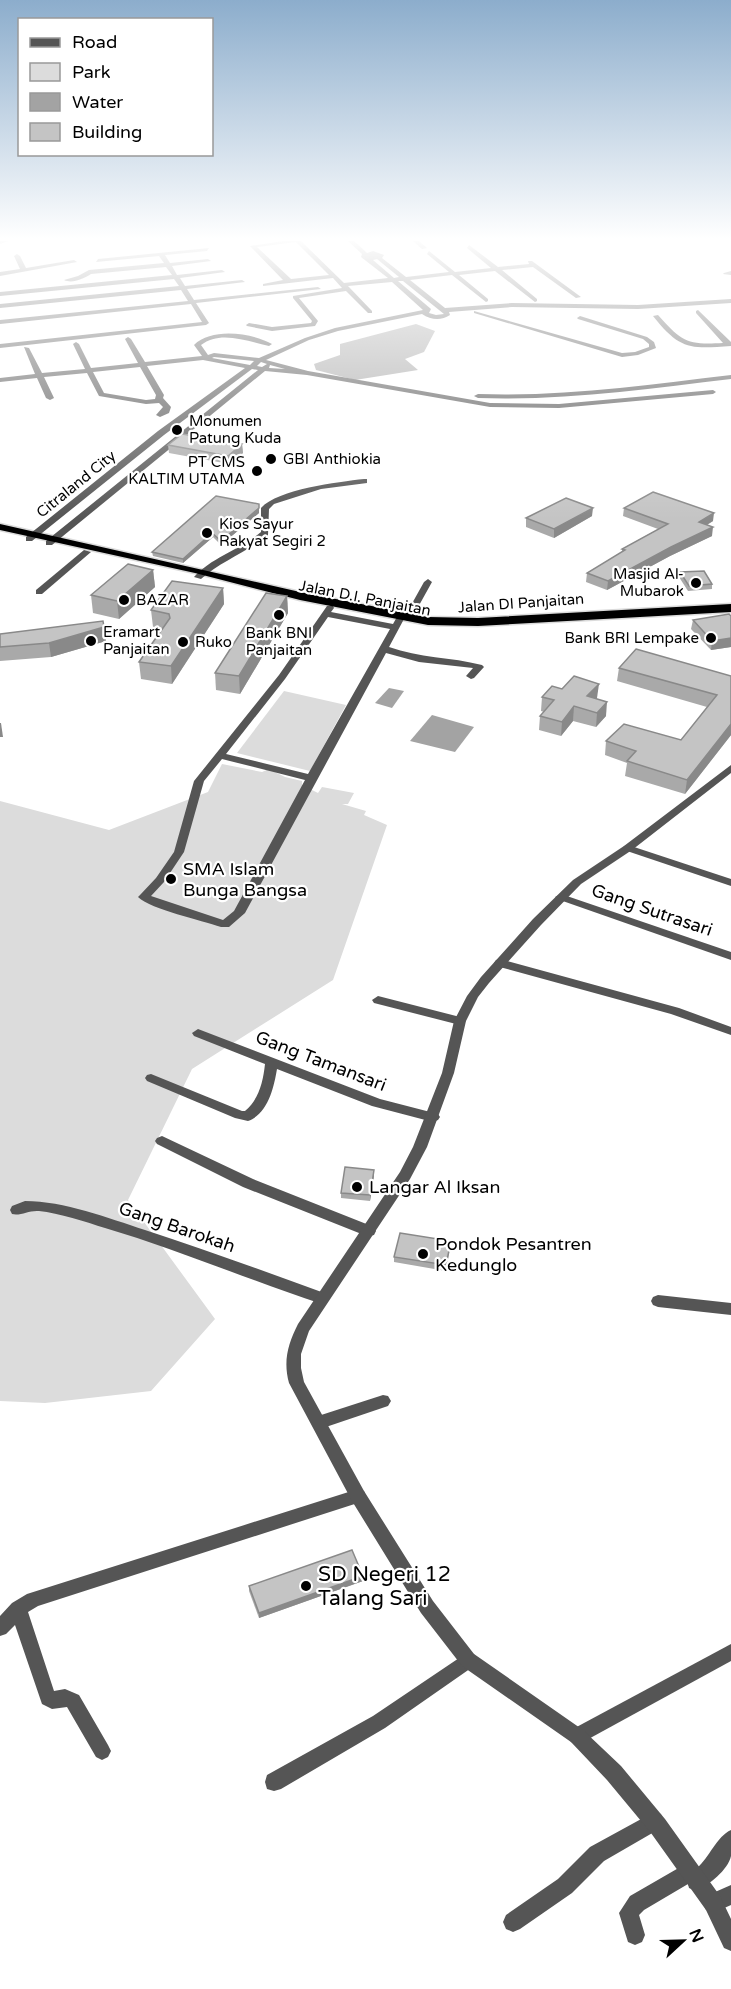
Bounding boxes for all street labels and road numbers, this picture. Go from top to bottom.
street label: Citraland City [33,447,119,521]
street label: Jalan D.I. Panjaitan [298,576,432,620]
street label: Jalan DI Panjaitan [457,590,585,616]
street label: Gang Sutrasari [589,879,715,941]
street label: Gang Tamansari [253,1026,389,1096]
street label: Gang Barokah [116,1197,238,1257]

